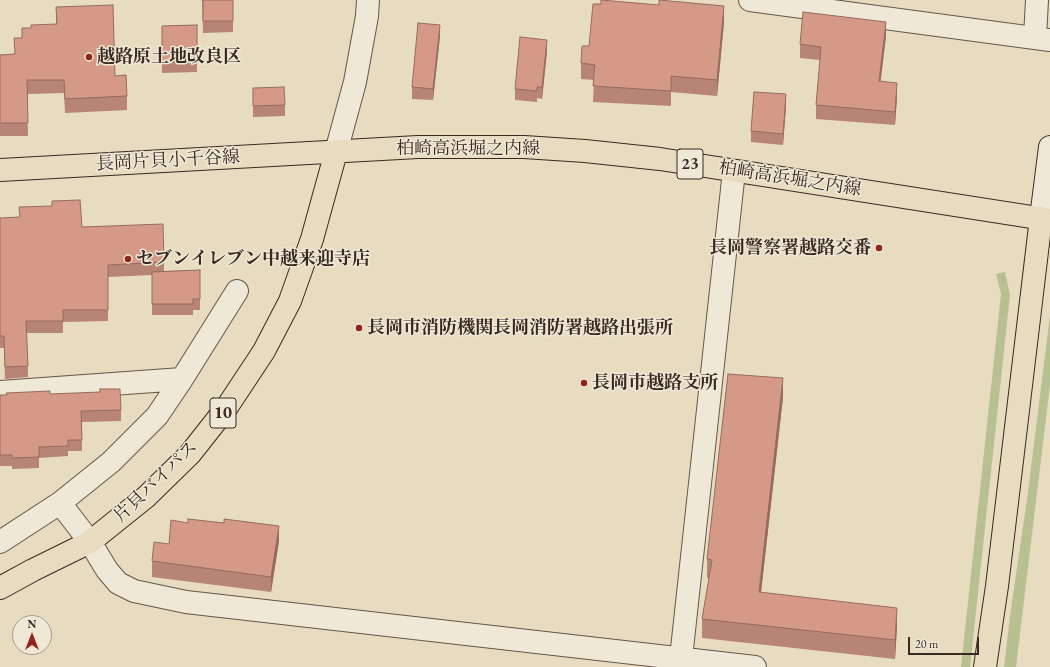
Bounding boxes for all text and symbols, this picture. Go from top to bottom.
place label: 越路原土地改良区 [97,46,241,68]
marker: 越路原土地改良区 [84,52,94,62]
street label: 柏崎高浜堀之内線 [396,138,540,160]
street label: 長岡片貝小千谷線 [96,146,240,176]
road number: 23 [677,149,703,179]
street label: 柏崎高浜堀之内線 [717,157,863,201]
place label: 長岡警察署越路交番 [709,237,871,259]
marker: 長岡警察署越路交番 [874,243,884,253]
place label: セブンイレブン中越来迎寺店 [136,248,370,270]
marker: セブンイレブン中越来迎寺店 [123,254,133,264]
place label: 長岡市消防機関長岡消防署越路出張所 [367,317,673,339]
marker: 長岡市消防機関長岡消防署越路出張所 [354,323,364,333]
place label: 長岡市越路支所 [592,372,718,394]
marker: 長岡市越路支所 [579,378,589,388]
road number: 10 [210,398,236,428]
street label: 片貝バイパス [110,437,202,527]
north arrow [12,615,52,655]
text: N [28,617,36,631]
scale bar [910,629,981,655]
text: 20 m [915,636,938,652]

